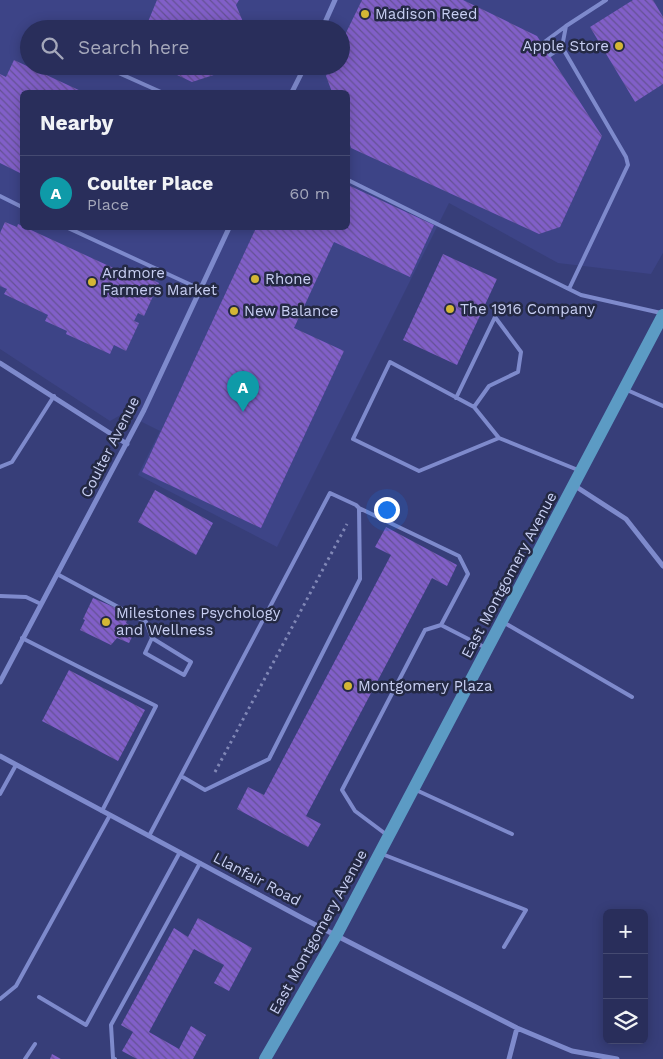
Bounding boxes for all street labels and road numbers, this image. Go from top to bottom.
street label: Coulter Avenue [77,393,143,501]
street label: East Montgomery Avenue [458,489,560,661]
street label: East Montgomery Avenue [265,847,371,1017]
street label: Llanfair Road [210,848,304,910]

